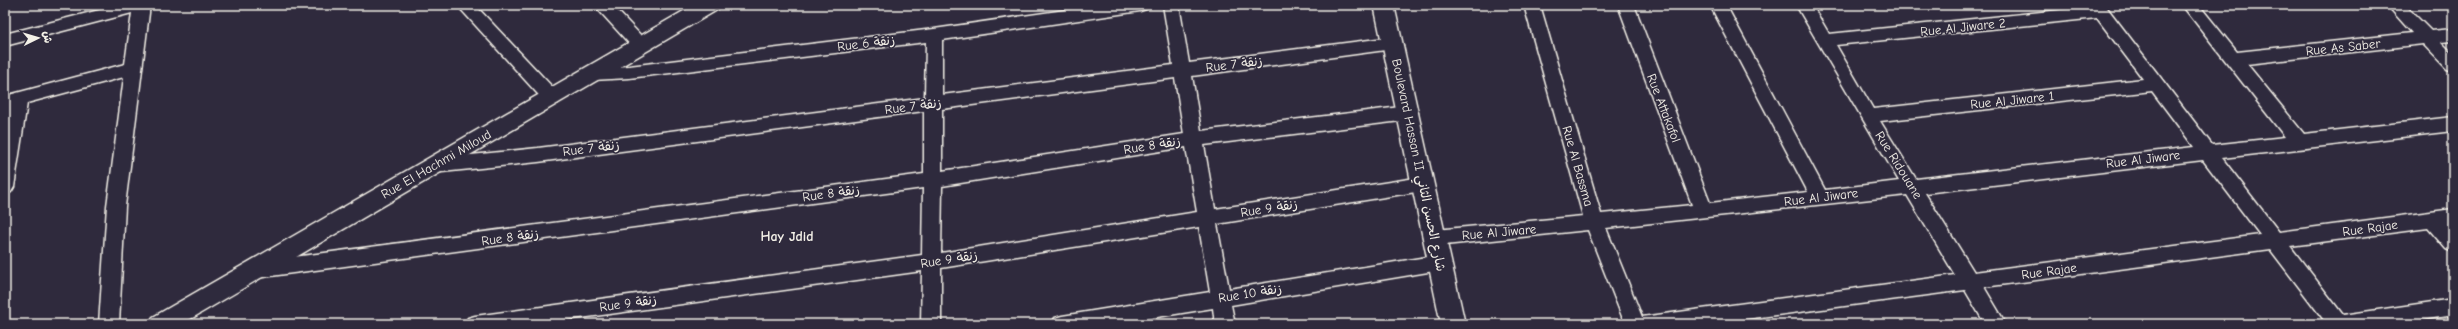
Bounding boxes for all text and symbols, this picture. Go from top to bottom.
street label: Rue Al Jiware 2 [1920,15,2007,39]
north arrow [18,18,58,58]
text: ش [40,31,54,44]
street label: Rue 6 زنقة [836,32,896,55]
street label: Rue As Saber [2305,36,2382,58]
street label: Rue 7 زنقة [1205,53,1263,76]
street label: Boulevard Hassan II شارع الحسن الثاني [1385,57,1449,274]
street label: Rue Attakafol [1644,72,1684,144]
street label: Rue Al Jiware 1 [1969,88,2055,112]
street label: Rue 7 زنقة [884,95,942,118]
street label: Rue Al Bassma [1559,124,1597,208]
street label: Rue El Hachmi Miloud [378,126,494,202]
street label: Rue Ridouane [1872,128,1926,202]
street label: Rue 8 زنقة [1122,133,1182,158]
street label: Rue 7 زنقة [562,137,620,160]
street label: Rue Al Jiware [2105,147,2181,171]
street label: Rue 8 زنقة [801,182,861,205]
street label: Rue Al Jiware [1783,185,1859,209]
street label: Rue 9 زنقة [1239,196,1299,221]
street label: Rue Rajae [2341,217,2399,239]
street label: Rue Al Jiware [1461,221,1537,243]
street label: Rue 8 زنقة [480,226,540,249]
district label: Hay Jdid [760,228,814,245]
street label: Rue 9 زنقة [919,247,979,272]
street label: Rue Rajae [2020,260,2078,282]
street label: Rue 10 زنقة [1217,281,1283,306]
street label: Rue 9 زنقة [598,292,658,315]

